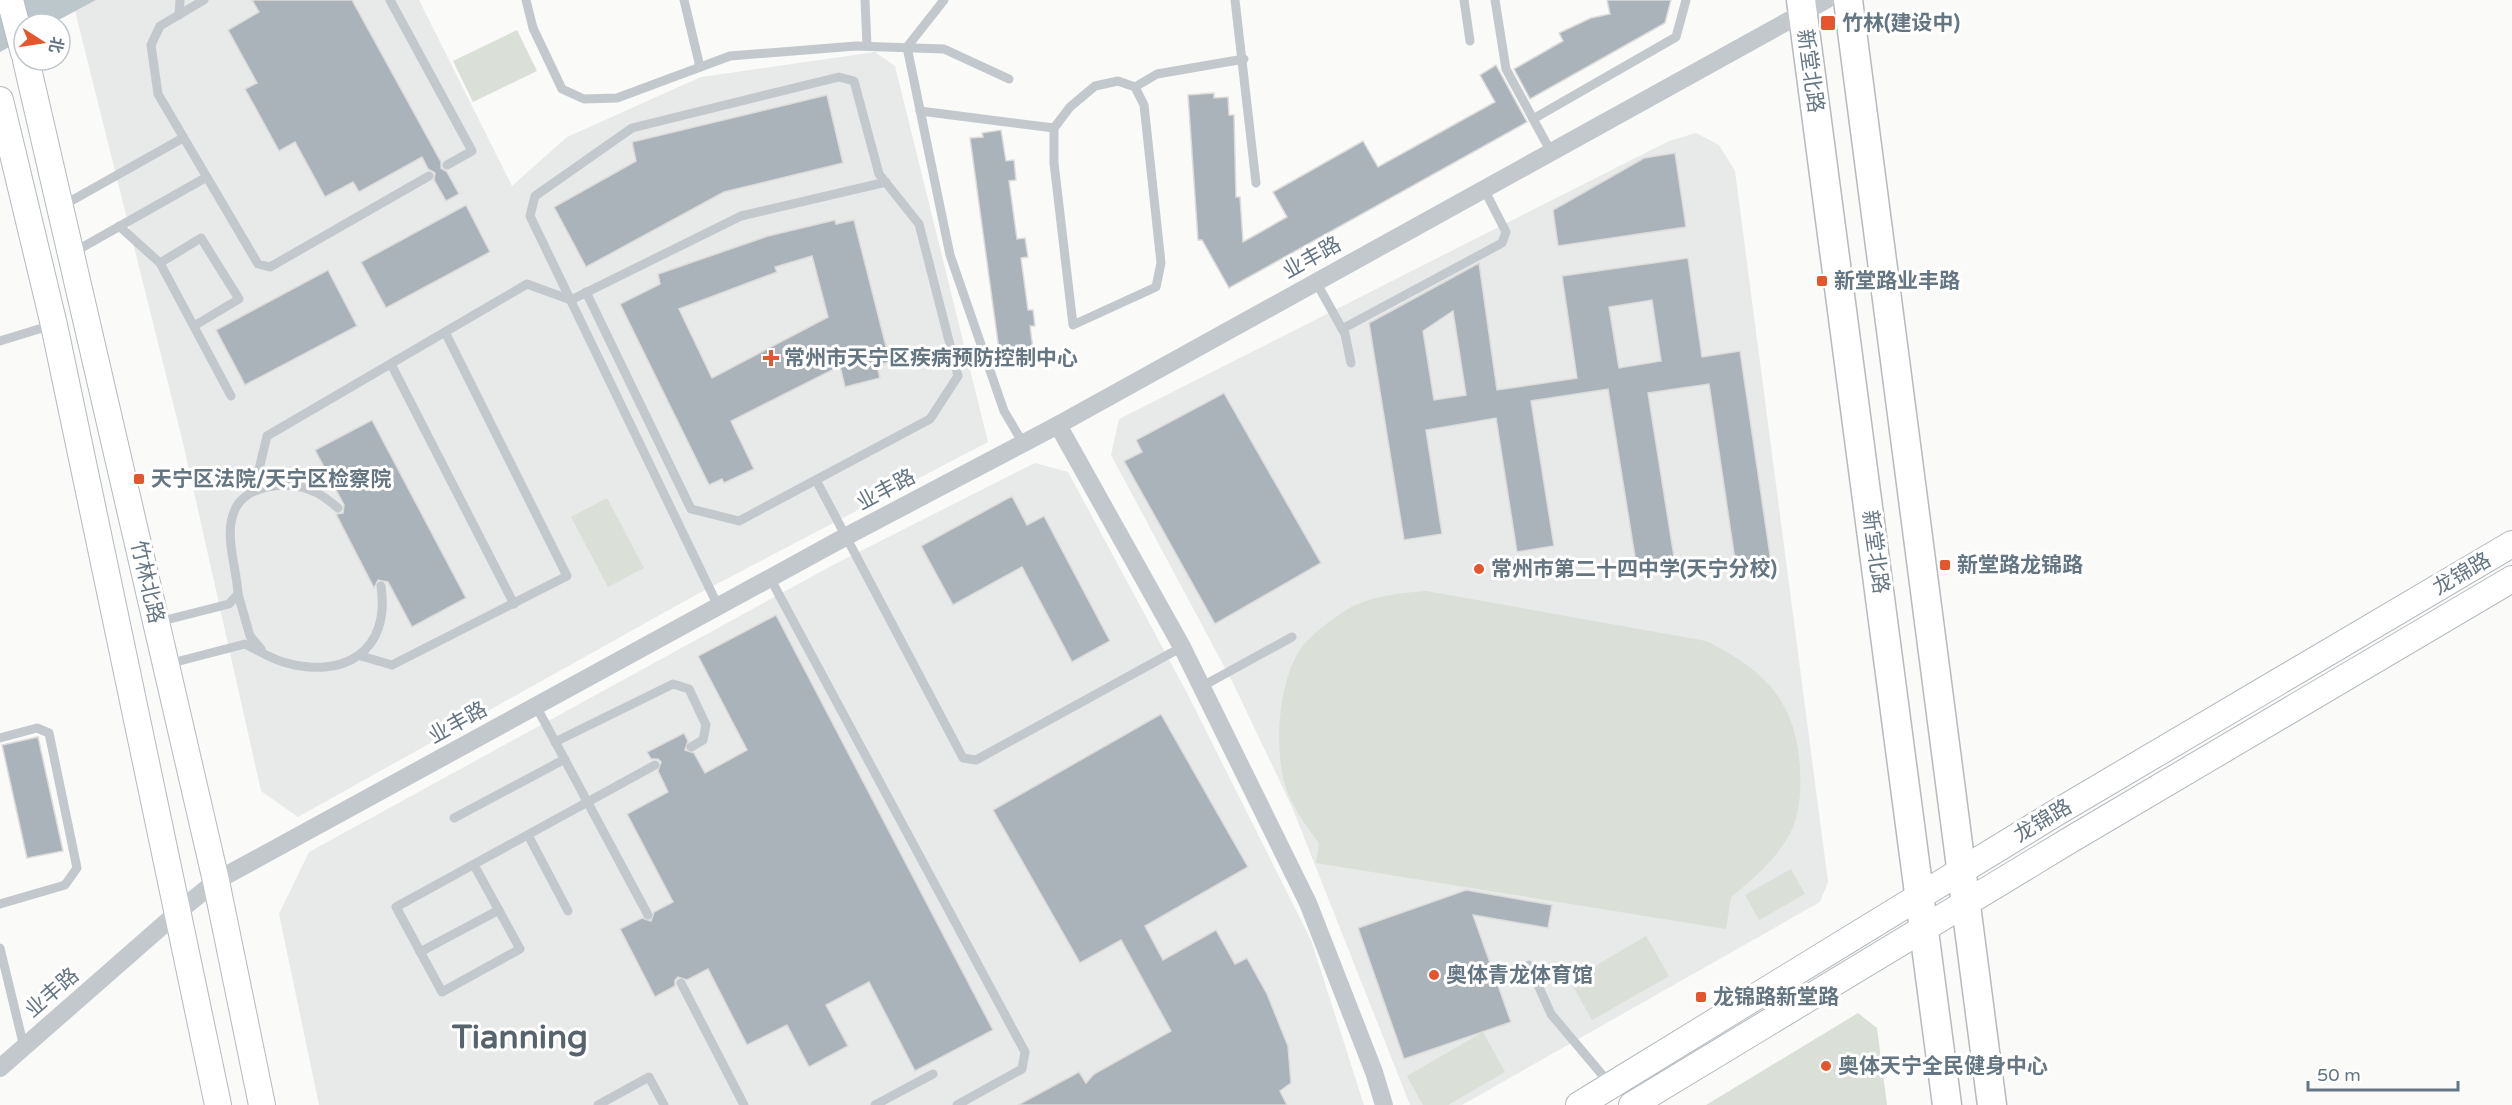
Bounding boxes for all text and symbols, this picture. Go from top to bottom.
place label: 竹林(建设中) [1842,11,1960,36]
north arrow [12,12,72,72]
marker: 竹林(建设中) [1819,14,1837,32]
street label: 新堂北路 [1792,28,1828,114]
text: 北 [44,35,67,55]
street label: 业丰路 [1278,232,1346,284]
place label: 新堂路业丰路 [1834,269,1960,294]
marker: 新堂路业丰路 [1815,274,1829,288]
place label: 常州市天宁区疾病预防控制中心 [784,346,1078,371]
marker: 常州市天宁区疾病预防控制中心 [762,349,780,367]
street label: 业丰路 [852,464,920,516]
place label: 天宁区法院/天宁区检察院 [151,467,391,492]
marker: 天宁区法院/天宁区检察院 [132,472,146,486]
street label: 新堂北路 [1857,509,1893,595]
street label: 竹林北路 [125,538,169,626]
street label: 龙锦路 [2428,547,2496,601]
place label: 新堂路龙锦路 [1957,553,2083,578]
place label: 常州市第二十四中学(天宁分校) [1491,557,1777,582]
marker: 新堂路龙锦路 [1938,558,1952,572]
marker: 常州市第二十四中学(天宁分校) [1472,562,1486,576]
street label: 业丰路 [424,697,492,749]
street label: 龙锦路 [2010,794,2076,848]
street label: 业丰路 [20,963,84,1023]
place label: 奥体青龙体育馆 [1446,963,1593,988]
marker: 奥体青龙体育馆 [1427,968,1441,982]
place label: 龙锦路新堂路 [1713,985,1839,1010]
marker: 龙锦路新堂路 [1694,990,1708,1004]
district label: Tianning [451,1018,588,1057]
place label: 奥体天宁全民健身中心 [1838,1054,2048,1079]
scale bar [2308,1054,2458,1092]
marker: 奥体天宁全民健身中心 [1819,1059,1833,1073]
text: 50 m [2317,1064,2361,1086]

